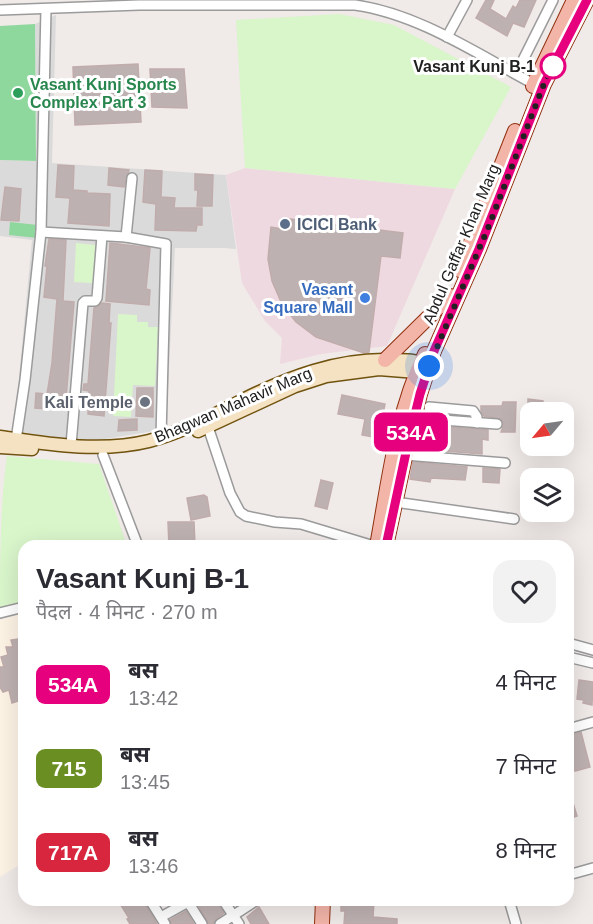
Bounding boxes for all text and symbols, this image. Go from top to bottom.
marker: Vasant Kunj B-1 [540,53,566,79]
place label: Vasant Kunj B-1 [413,58,535,75]
place label: Vasant Kunj Sports Complex Part 3 [30,76,177,111]
marker: Vasant Kunj Sports Complex Part 3 [11,86,25,100]
street label: Abdul Gaffar Khan Marg [420,161,502,327]
place label: ICICI Bank [297,216,377,233]
marker: ICICI Bank [278,217,292,231]
place label: Vasant Square Mall [263,281,354,316]
marker: Vasant Square Mall [358,291,372,305]
your location [414,351,444,381]
street label: Bhagwan Mahavir Marg [152,364,314,446]
place label: Kali Temple [44,394,133,411]
marker: Kali Temple [138,395,152,409]
north arrow [520,402,574,456]
map controls [520,402,574,522]
line badge: 534A [369,412,453,452]
text: 534A [386,421,436,444]
button: layers [520,468,574,522]
button: heart [493,560,556,623]
text: Vasant Kunj B-1 [36,563,249,594]
text: पैदल · 4 मिनट · 270 m [36,601,218,623]
text: बस [128,658,158,683]
text: 4 मिनट [496,670,556,695]
text: 534A [48,673,98,696]
text: 13:42 [128,687,178,709]
text: बस [120,742,150,767]
text: 7 मिनट [496,754,556,779]
text: 715 [51,757,87,780]
text: 13:45 [120,771,170,793]
text: बस [128,826,158,851]
text: 8 मिनट [496,838,556,863]
text: 717A [48,841,98,864]
text: 13:46 [128,855,178,877]

